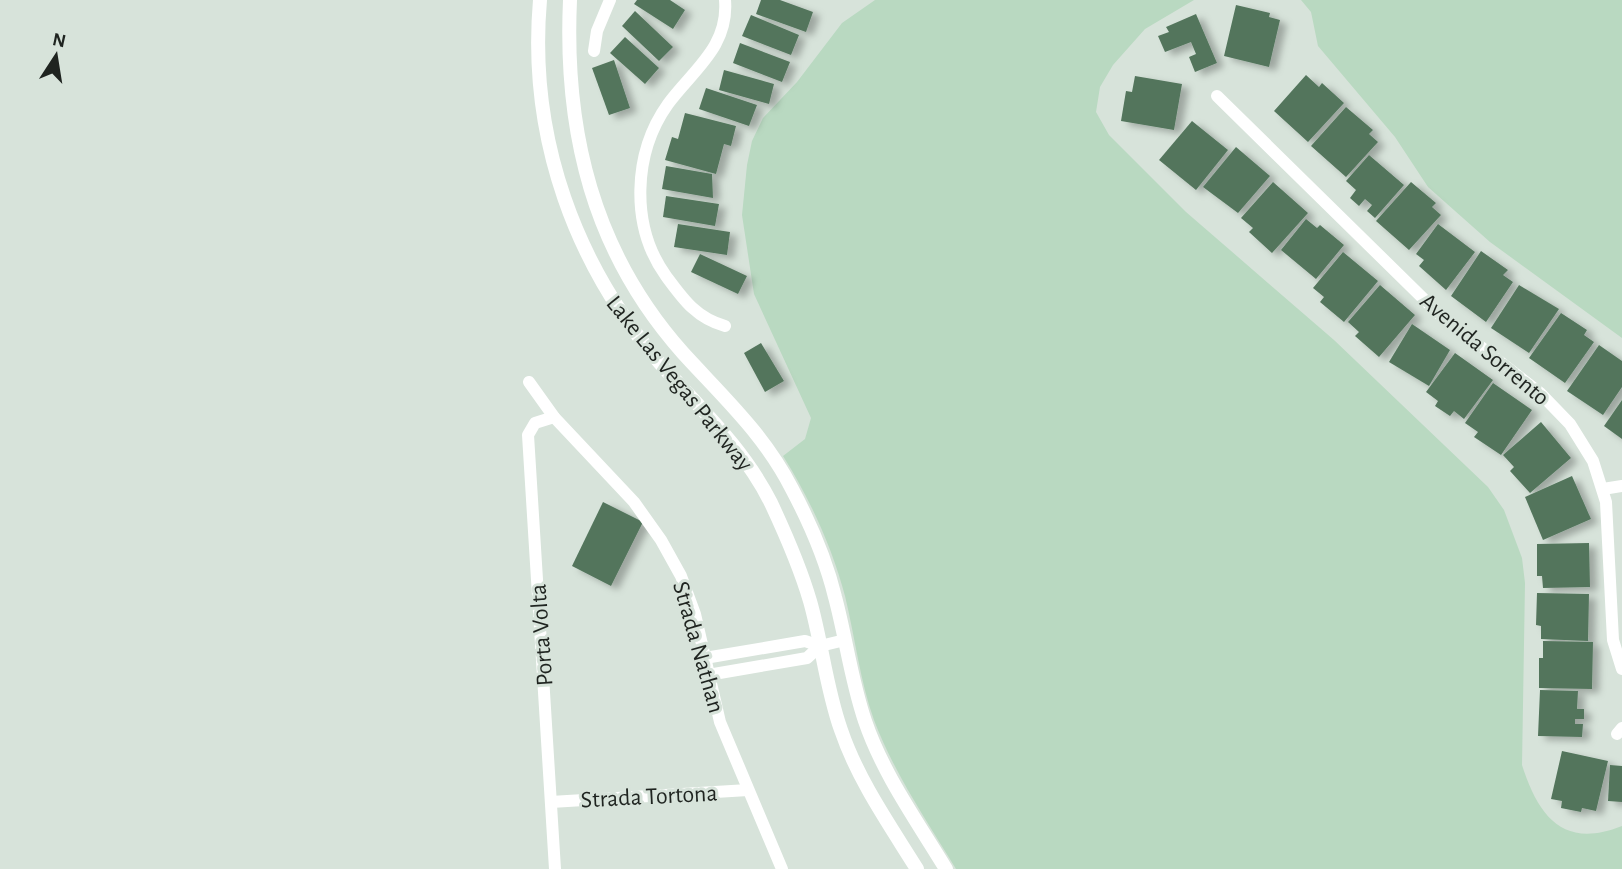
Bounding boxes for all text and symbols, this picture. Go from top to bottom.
north arrow [21,21,91,91]
text: N [51,30,68,52]
street label: Avenida Sorrento [1415,289,1554,411]
street label: Lake Las Vegas Parkway [601,292,757,476]
street label: Strada Nathan [668,579,728,716]
street label: Porta Volta [526,583,558,687]
street label: Strada Tortona [580,781,718,813]

